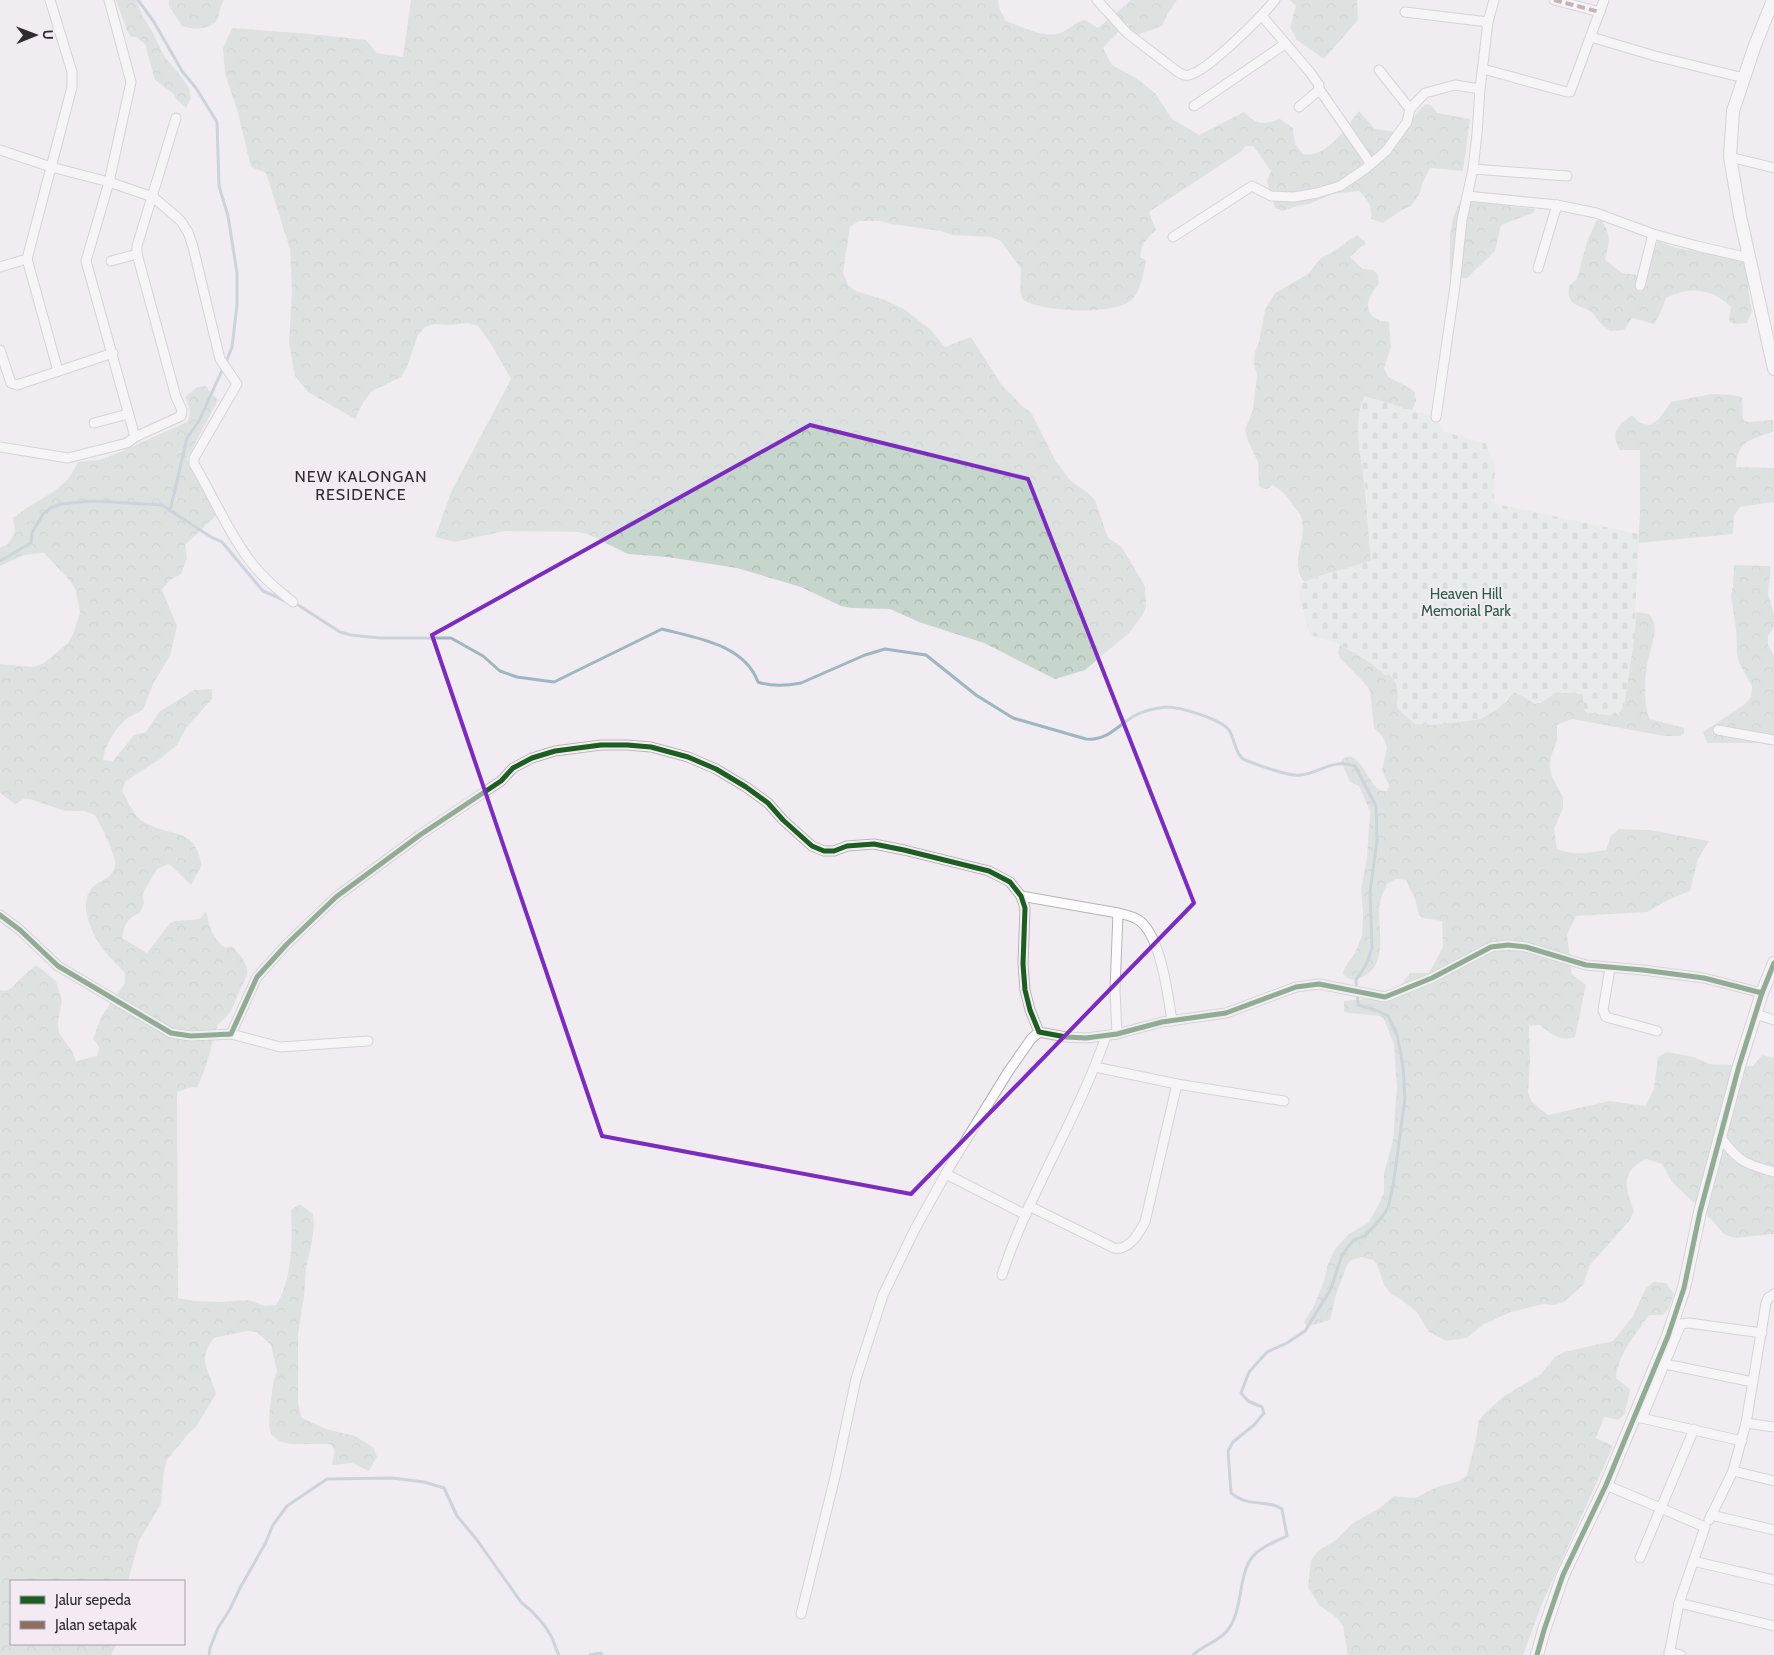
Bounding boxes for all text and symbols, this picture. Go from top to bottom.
north arrow [10,10,60,60]
text: U [39,30,57,40]
district label: NEW KALONGAN RESIDENCE [295,467,427,504]
park label: Heaven Hill Memorial Park [1421,585,1511,620]
legend [10,1580,185,1645]
text: Jalur sepeda [54,1591,132,1609]
text: Jalan setapak [54,1616,137,1634]

